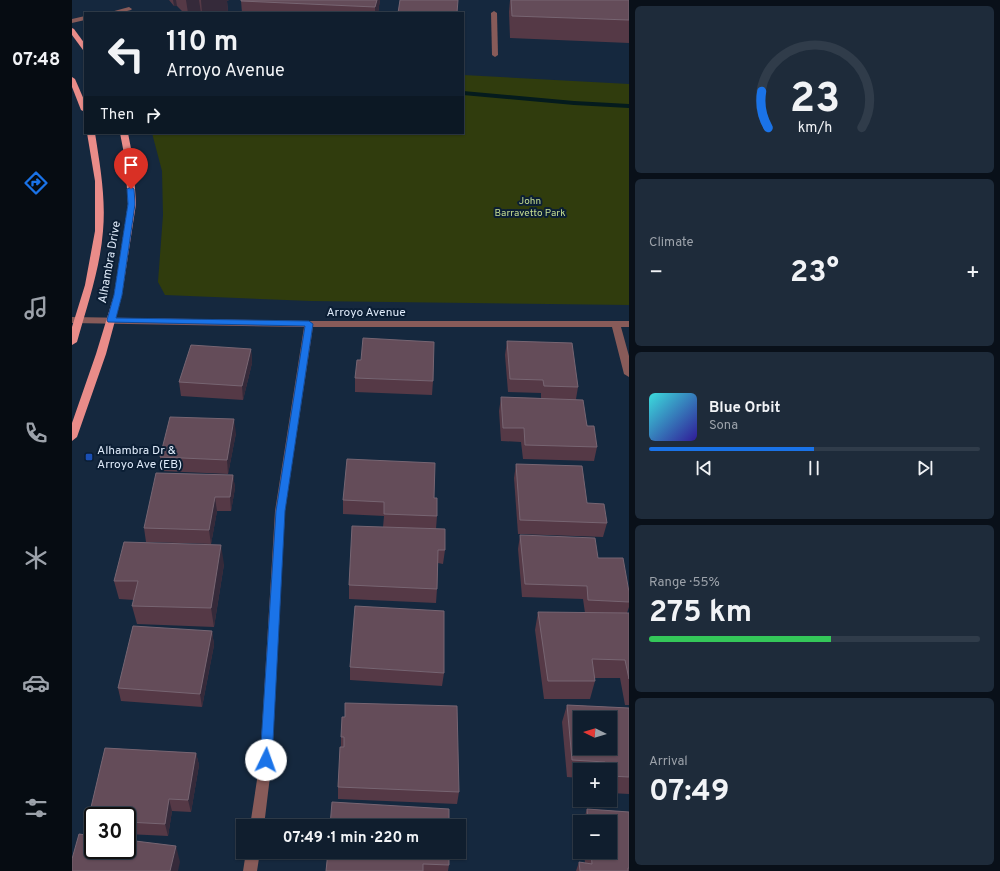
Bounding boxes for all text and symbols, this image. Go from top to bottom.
text: 110 m [166,25,238,61]
icon: left [100,28,152,80]
text: 07:48 [12,49,60,72]
text: Arroyo Avenue [166,60,285,83]
text: 23 [789,73,840,126]
icon: right [142,104,164,126]
text: Then [100,106,134,125]
text: km/h [797,118,832,136]
pin [114,148,148,189]
icon: arrive [120,154,142,176]
icon: directions [22,169,50,197]
park label: John Barravetto Park [494,195,566,220]
street label: Alhambra Drive [95,220,125,305]
text: Climate [649,235,694,251]
text: 23° [790,255,839,292]
text: − [649,260,663,287]
text: + [966,260,980,287]
icon: music [22,294,50,322]
street label: Arroyo Avenue [326,305,406,321]
text: Blue Orbit [709,399,780,418]
text: Sona [709,418,738,434]
icon: phone [22,419,50,447]
place label: Alhambra Dr & Arroyo Ave (EB) [97,443,182,473]
marker: Alhambra Dr & Arroyo Ave (EB) [84,452,94,462]
icon: previous [693,457,715,479]
icon: pause [803,457,825,479]
icon: next [914,457,936,479]
icon: climate [22,544,50,572]
text: Range · 55% [649,575,720,591]
text: 275 km [649,595,752,632]
icon: car [22,669,50,697]
north arrow [573,711,617,755]
map controls [573,711,617,859]
position arrow [245,739,287,781]
text: Arrival [649,754,688,770]
button: + [573,763,617,807]
text: 07:49 [649,774,729,811]
icon: filters [22,794,50,822]
speed limit sign: 30 [84,807,136,859]
button: − [573,815,617,859]
text: 07:49 · 1 min · 220 m [283,829,419,848]

